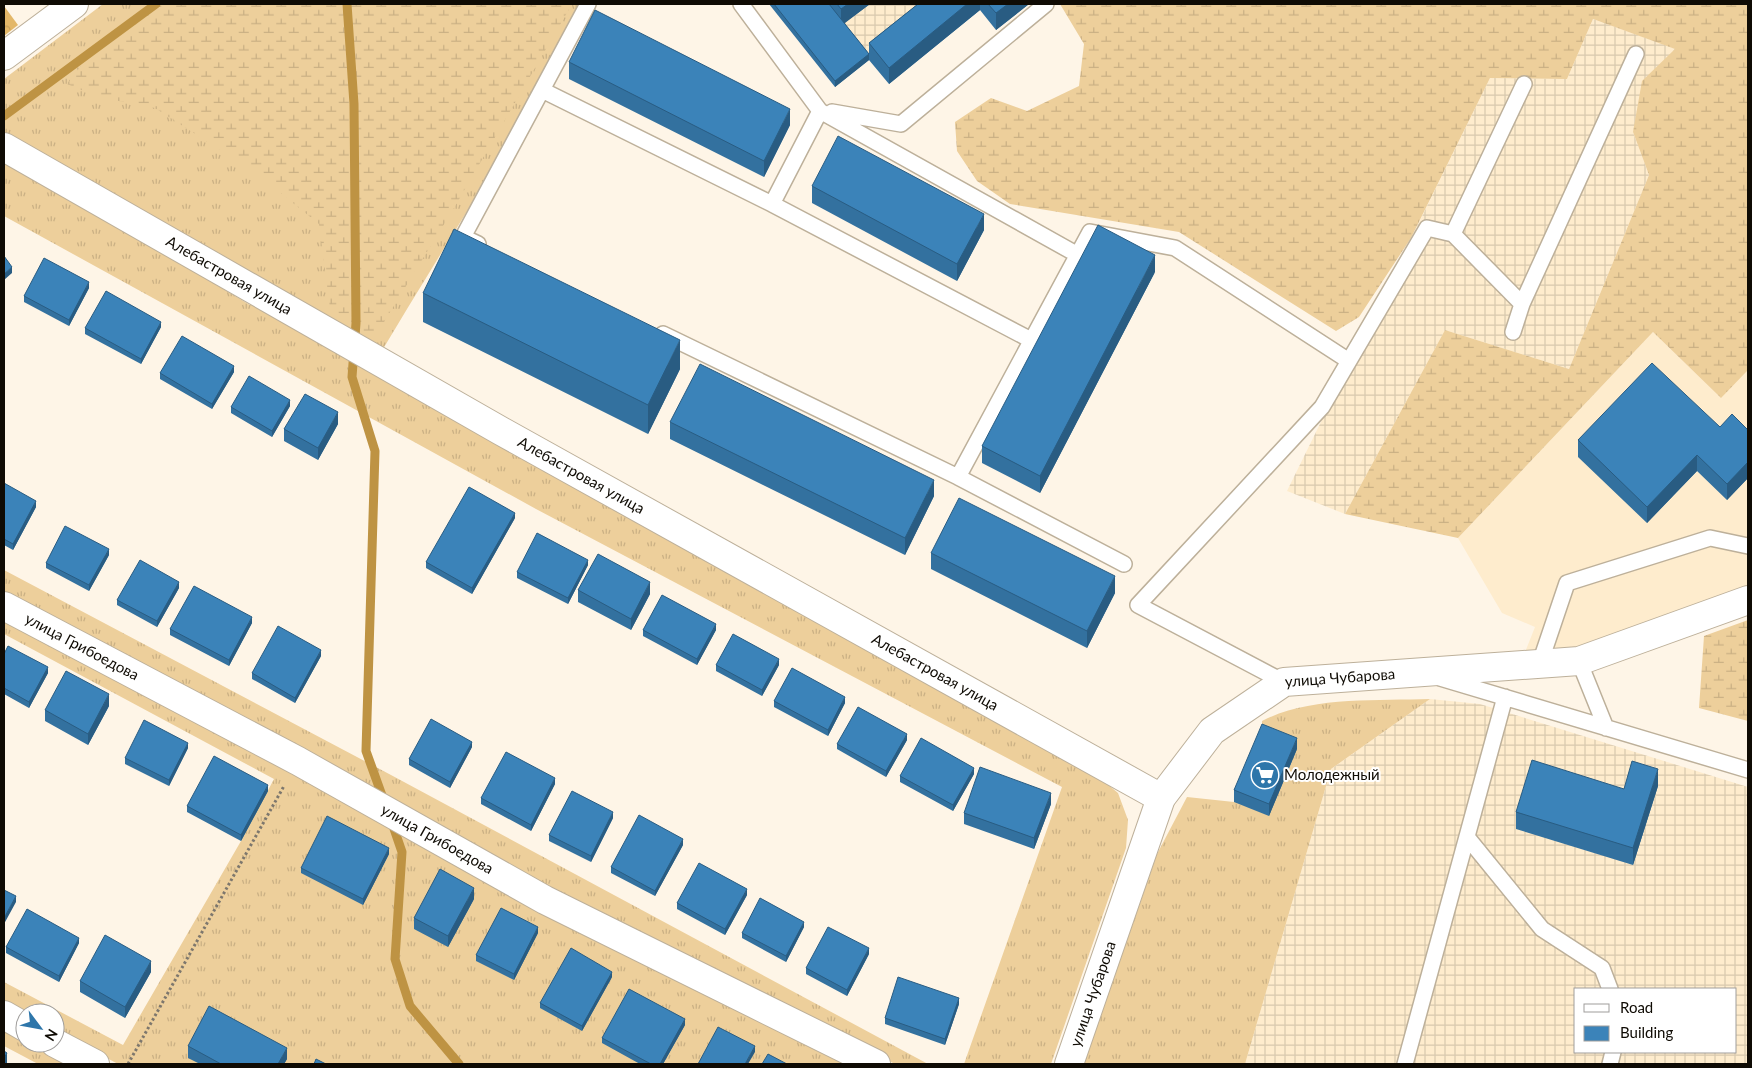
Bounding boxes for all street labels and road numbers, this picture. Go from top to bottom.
street label: Алебастровая улица [163,232,296,318]
street label: Алебастровая улица [515,432,648,517]
street label: улица Грибоедова [22,609,142,683]
street label: Алебастровая улица [869,629,1002,714]
street label: улица Чубарова [1284,664,1396,690]
street label: улица Грибоедова [378,800,497,877]
street label: улица Чубарова [1066,939,1119,1049]

